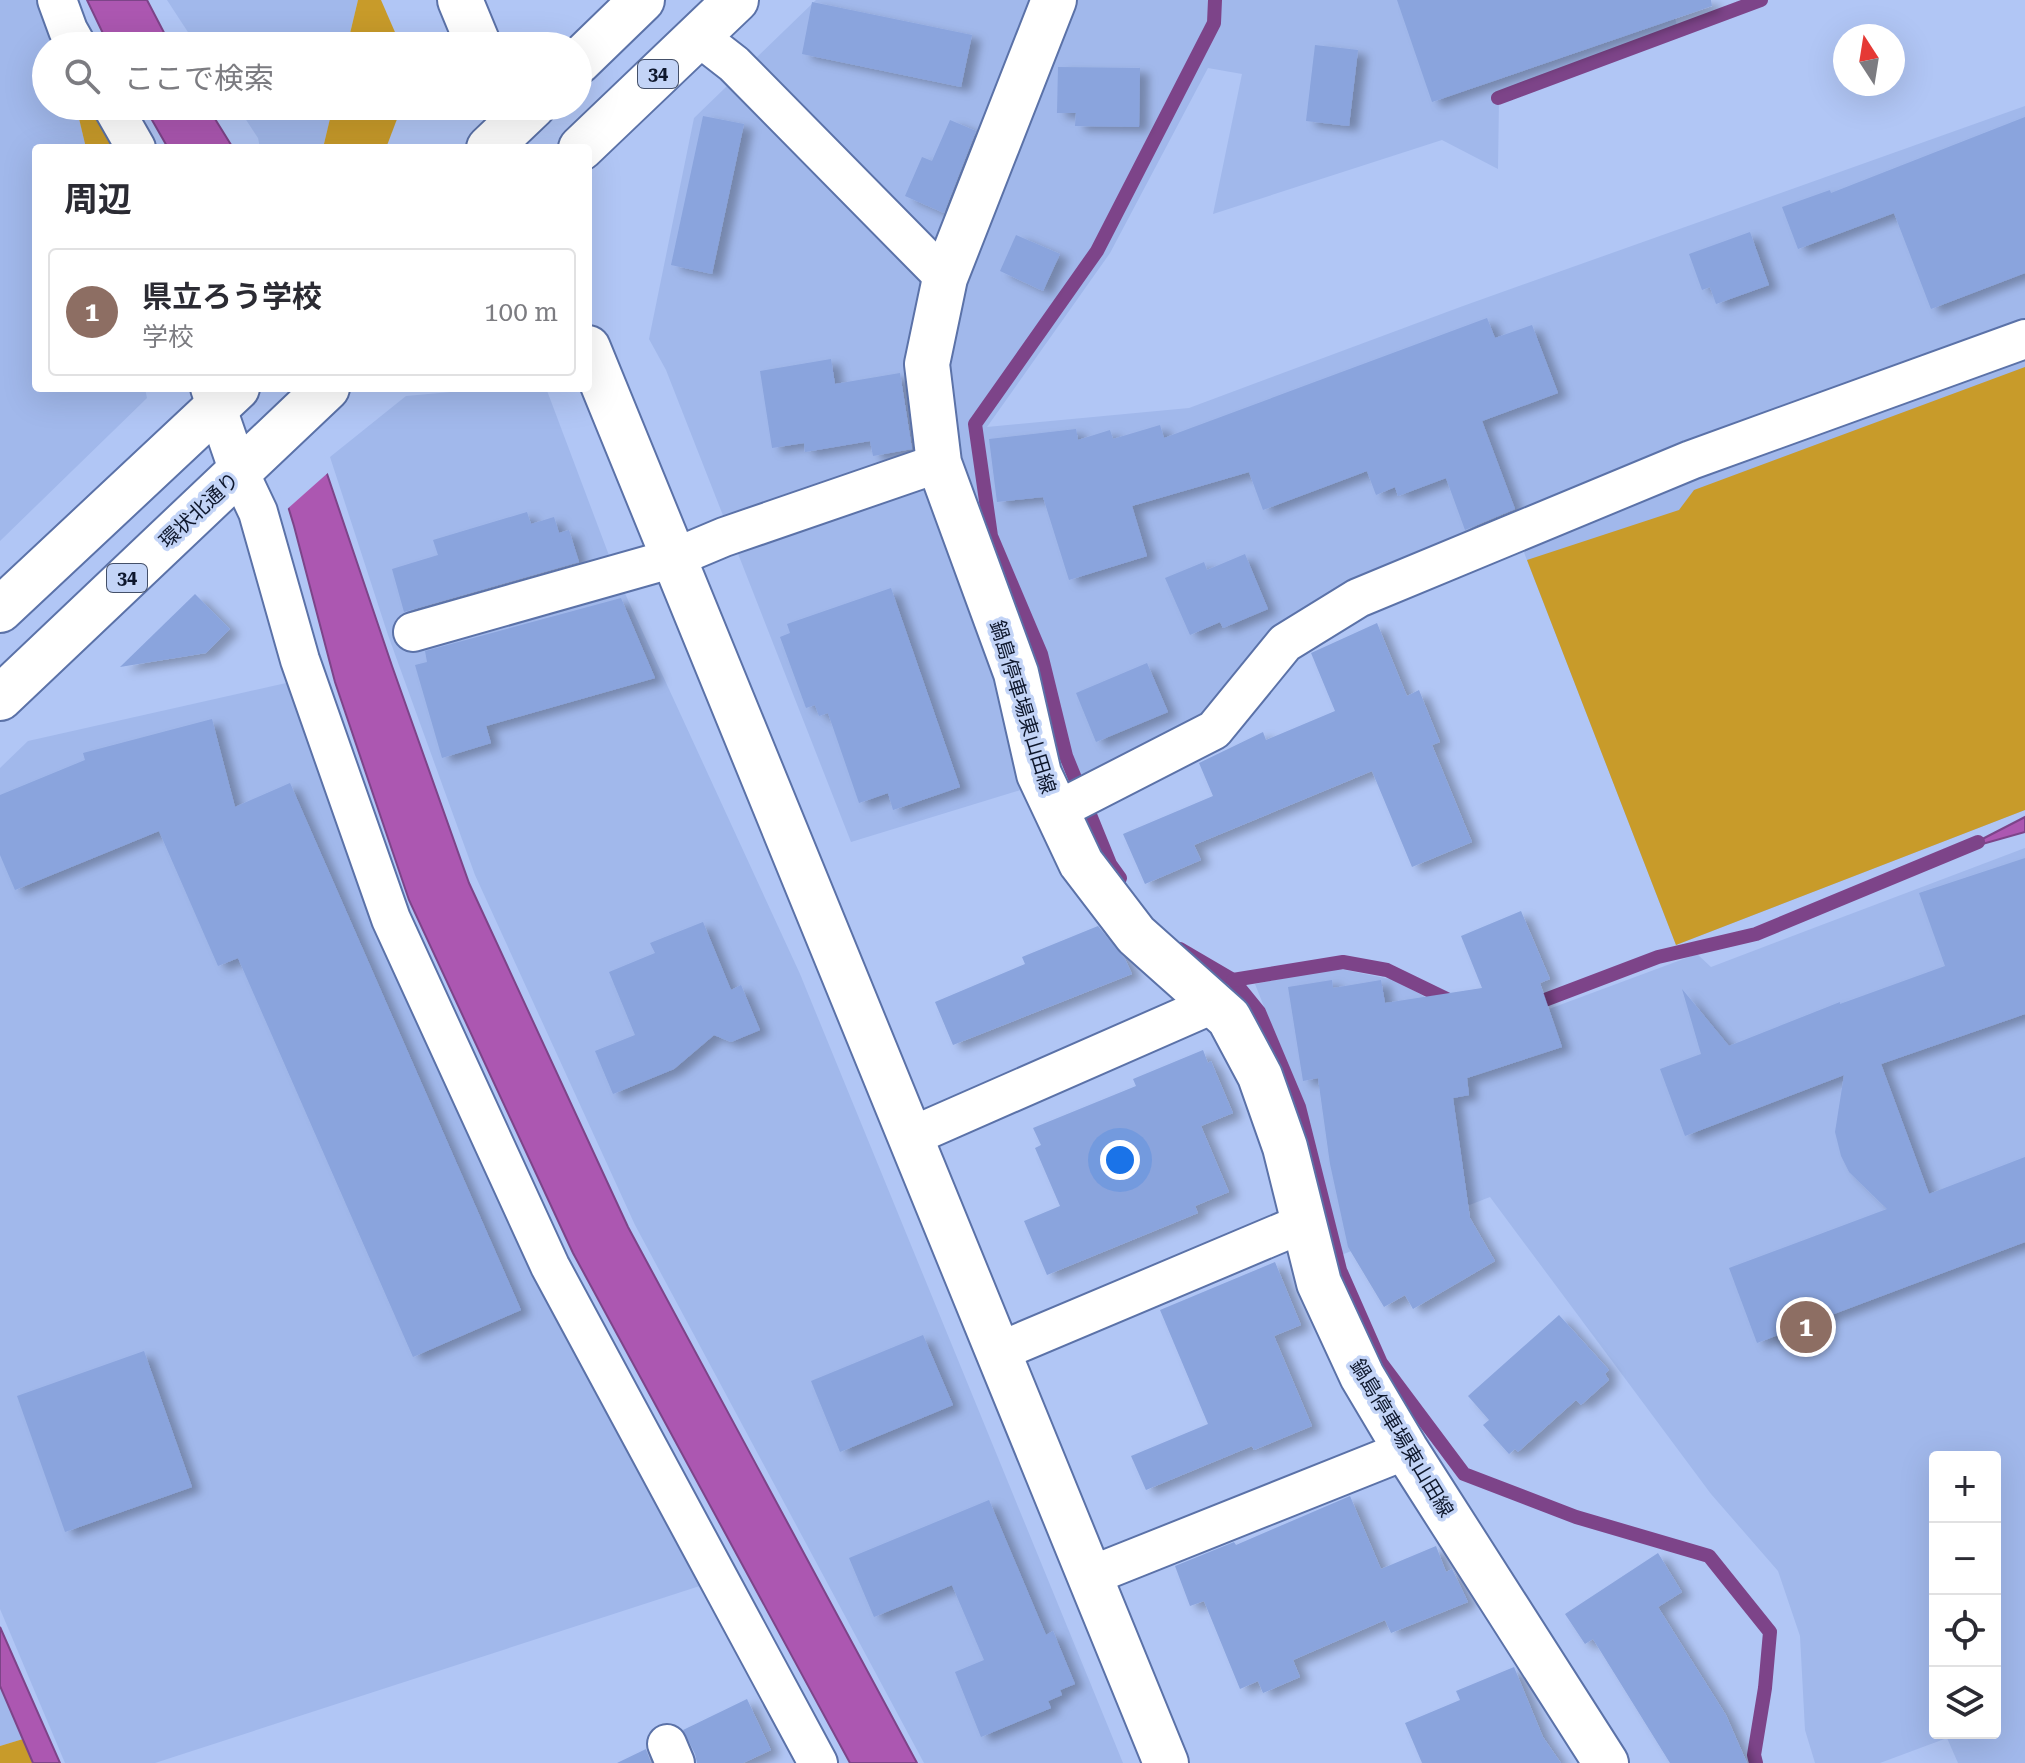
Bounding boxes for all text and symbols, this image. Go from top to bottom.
north arrow [1833,24,1905,96]
search box [32,32,592,120]
icon: search [60,54,104,98]
road number: 34 [638,60,678,88]
text: ここで検索 [124,61,274,96]
text: 周辺 [64,179,132,219]
text: 県立ろう学校 [142,279,322,314]
text: 1 [85,297,99,327]
text: 100 m [484,297,558,327]
text: 学校 [142,322,194,352]
street label: 環状北通り [154,467,244,553]
road number: 34 [107,564,147,592]
street label: 鍋島停車場東山田線 [985,617,1061,797]
your location [1100,1140,1140,1180]
pin: 1 [1780,1297,1832,1357]
street label: 鍋島停車場東山田線 [1345,1355,1459,1521]
map controls [1929,1451,2001,1739]
button: + [1929,1451,2001,1523]
button: − [1929,1523,2001,1595]
button: locate [1929,1595,2001,1667]
button: layers [1929,1667,2001,1739]

